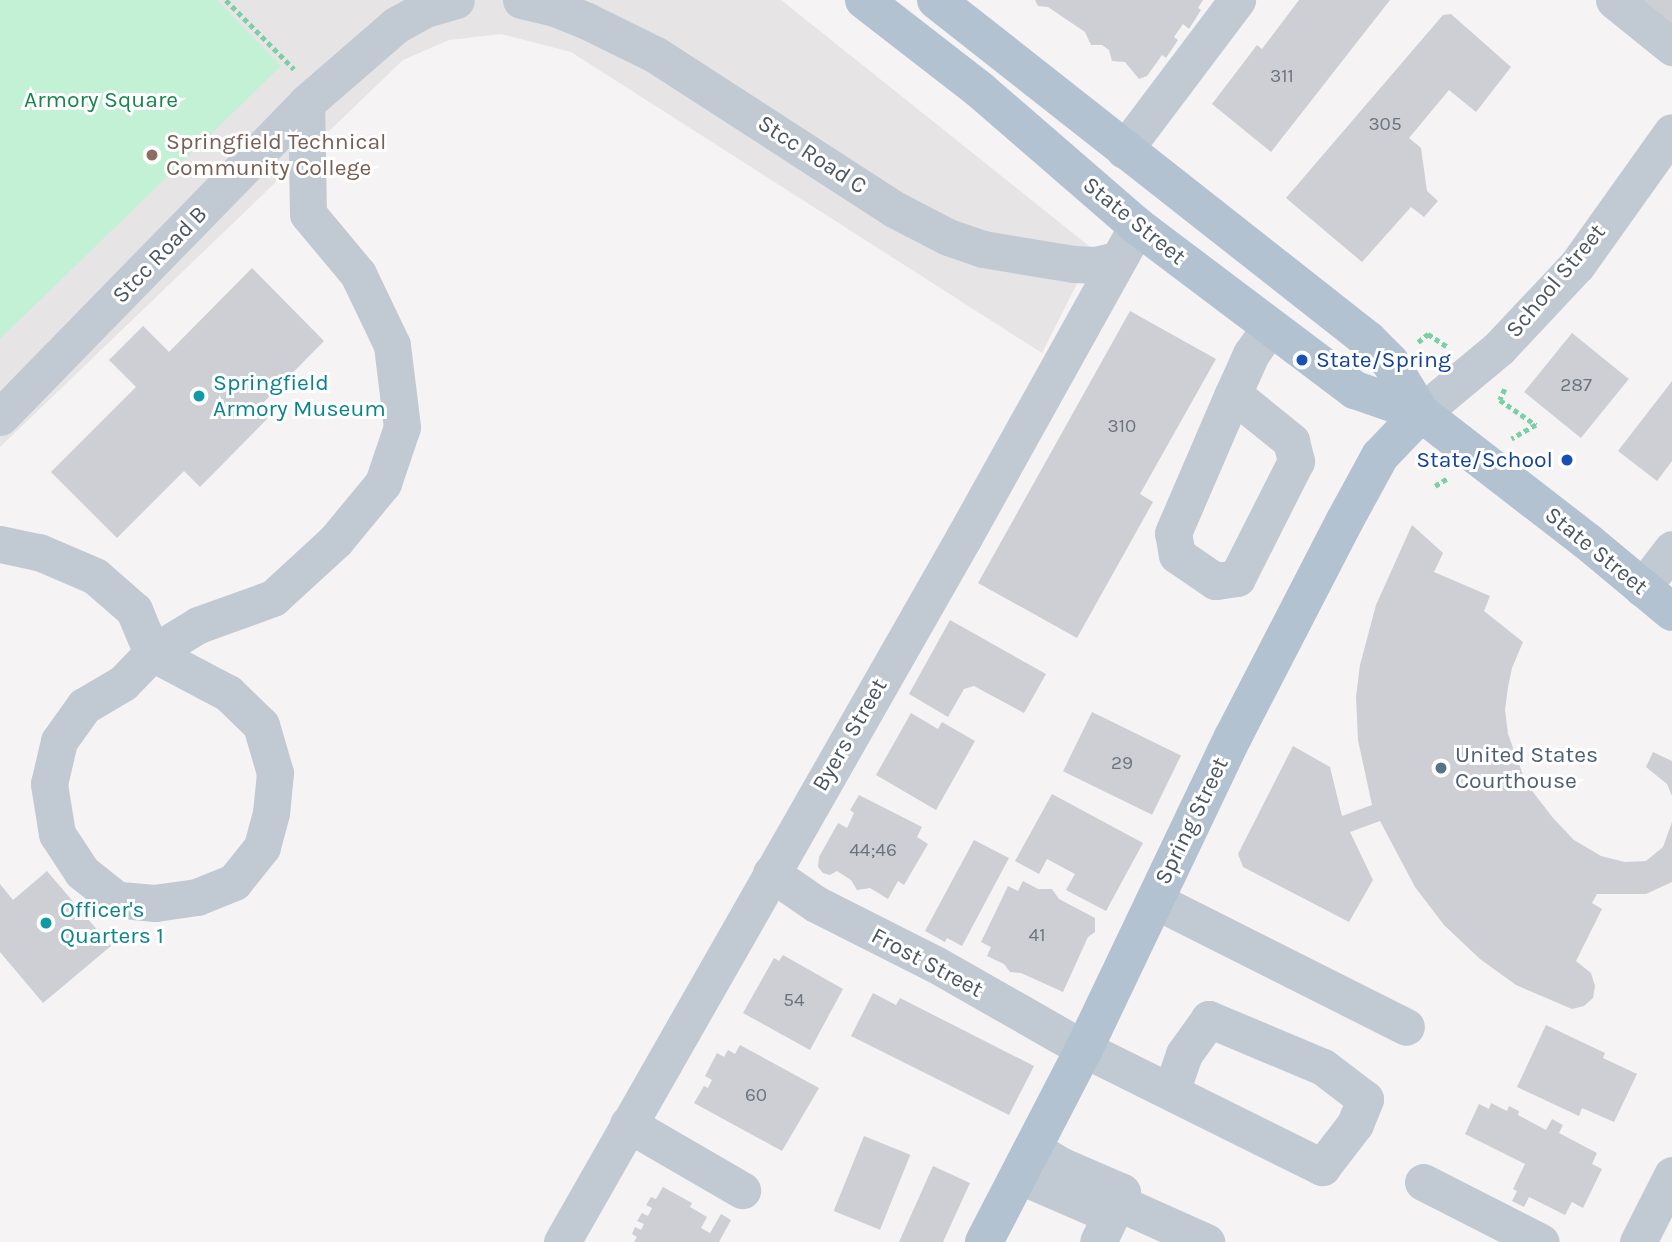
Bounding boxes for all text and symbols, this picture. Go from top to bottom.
house number: 311 [1270,66,1294,88]
park label: Armory Square [24,86,178,114]
street label: Stcc Road C [752,110,872,200]
house number: 305 [1368,114,1402,136]
place label: Springfield Technical Community College [166,128,387,182]
marker: Springfield Technical Community College [144,147,160,163]
street label: State Street [1077,171,1191,271]
street label: Stcc Road B [107,201,213,309]
street label: School Street [1500,219,1612,343]
place label: State/Spring [1316,346,1451,374]
marker: State/Spring [1294,352,1310,368]
place label: Springfield Armory Museum [213,369,386,423]
house number: 287 [1560,375,1592,397]
marker: Springfield Armory Museum [191,388,207,404]
house number: 310 [1108,416,1136,438]
place label: State/School [1416,446,1553,474]
marker: State/School [1559,452,1575,468]
street label: State Street [1539,501,1653,601]
street label: Byers Street [807,674,893,796]
place label: United States Courthouse [1455,741,1598,795]
house number: 29 [1111,753,1133,775]
street label: Spring Street [1149,753,1235,889]
marker: United States Courthouse [1433,760,1449,776]
house number: 44;46 [849,840,897,862]
place label: Officer's Quarters 1 [60,896,164,950]
marker: Officer's Quarters 1 [38,915,54,931]
street label: Frost Street [867,922,987,1004]
house number: 41 [1029,925,1045,947]
house number: 54 [783,990,805,1012]
house number: 60 [745,1085,767,1107]

